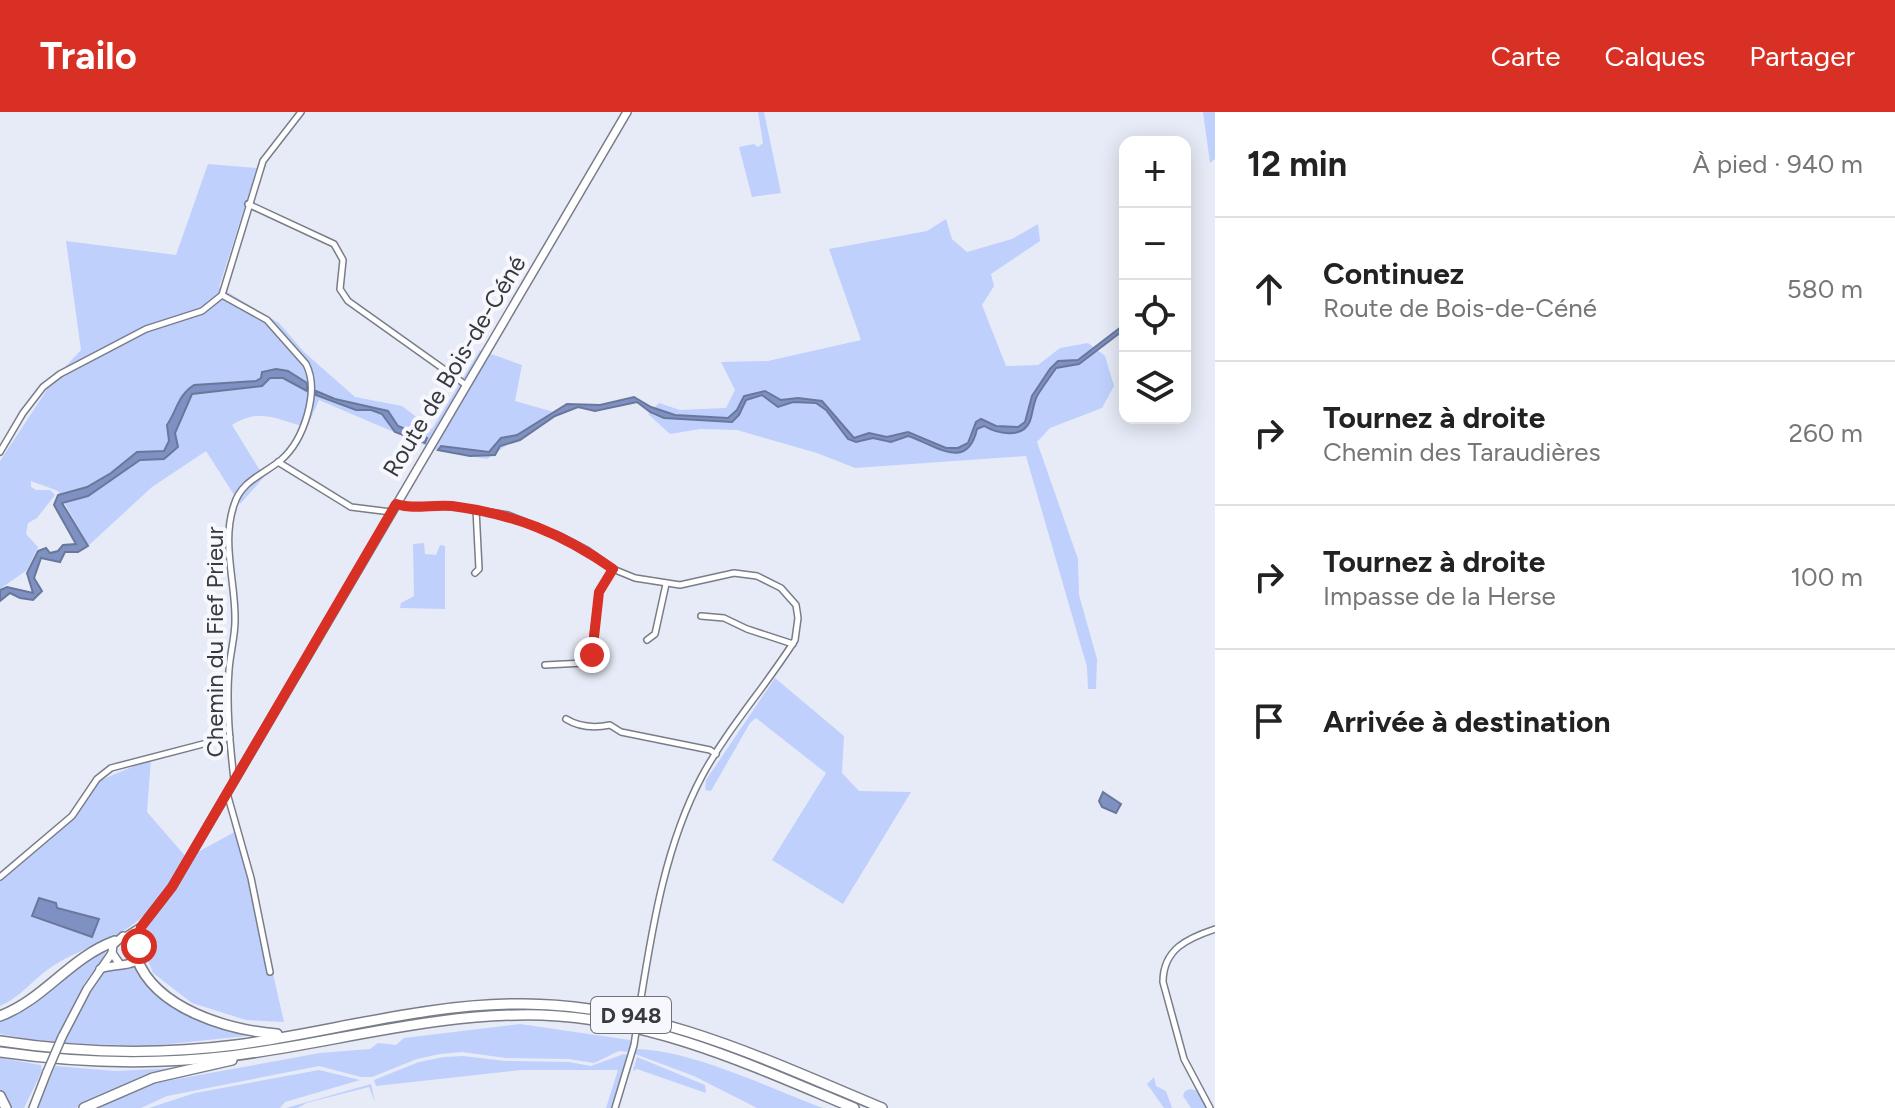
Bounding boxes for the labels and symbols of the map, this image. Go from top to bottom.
street label: Route de Bois-de-Céné [376,250,532,482]
street label: Chemin du Fief Prieur [200,526,229,758]
route end [574,637,610,673]
route start [121,928,157,964]
road number: D 948 [591,997,671,1033]

